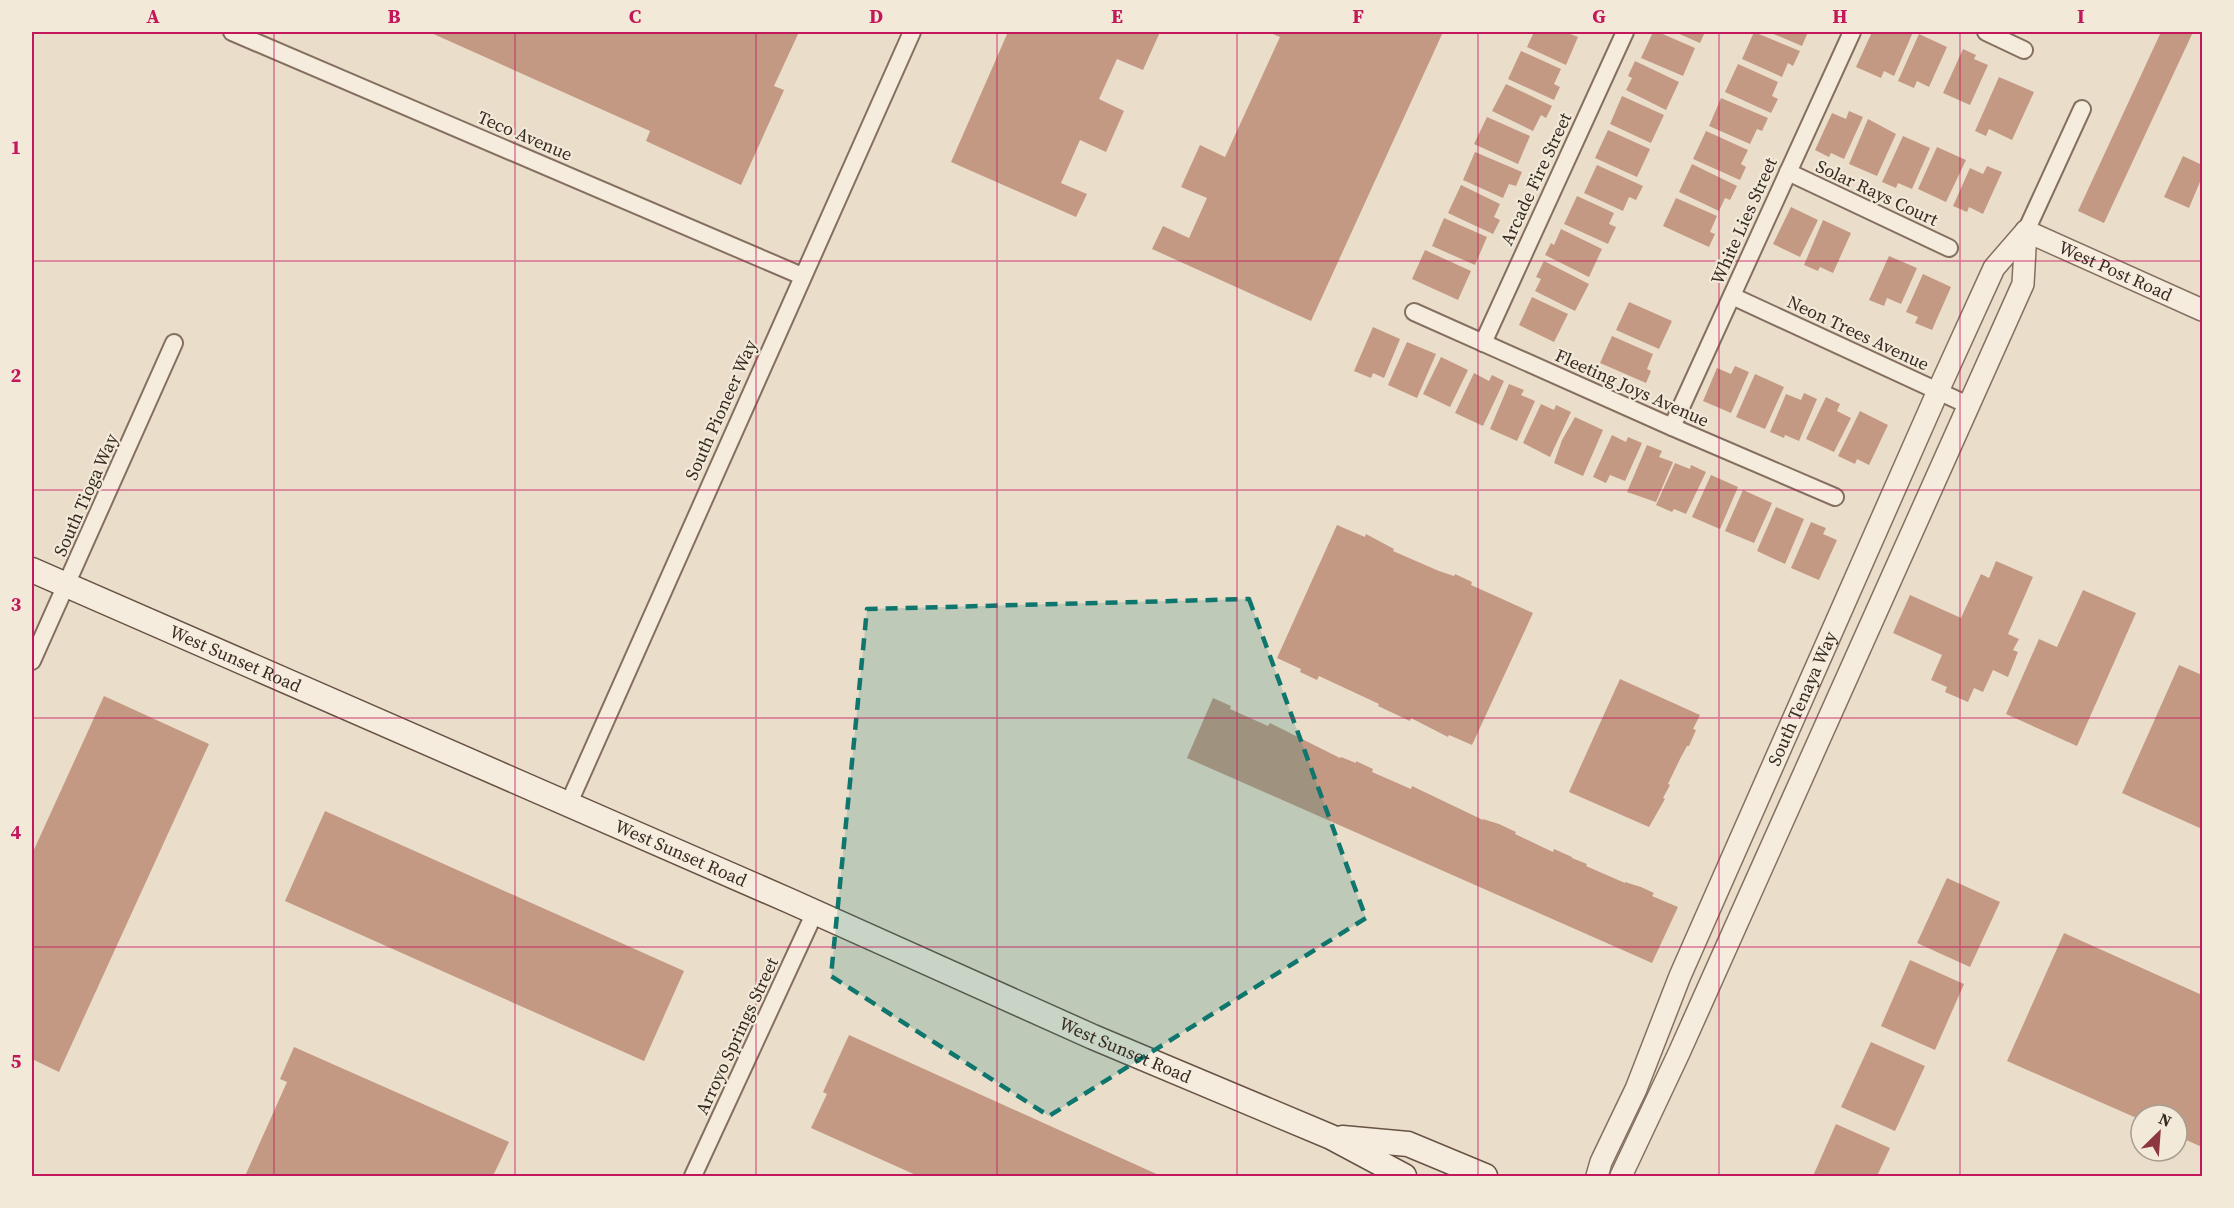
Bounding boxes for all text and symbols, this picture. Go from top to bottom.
text: A [146,2,160,30]
text: B [387,2,401,30]
text: C [629,2,641,30]
text: D [869,2,883,30]
text: E [1111,2,1123,30]
text: F [1352,2,1364,30]
text: G [1592,2,1606,30]
text: H [1832,2,1848,30]
text: I [2077,2,2085,30]
street label: Teco Avenue [474,104,576,167]
street label: Arcade Fire Street [1494,108,1577,249]
text: 1 [11,133,21,161]
street label: White Lies Street [1704,153,1783,288]
street label: Solar Rays Court [1812,153,1942,232]
street label: West Post Road [2055,234,2176,307]
street label: Neon Trees Avenue [1783,289,1933,376]
street label: South Pioneer Way [678,335,763,484]
street label: Fleeting Joys Avenue [1551,342,1713,433]
text: 2 [11,361,22,389]
street label: South Tioga Way [47,429,124,560]
text: 3 [11,590,22,618]
street label: West Sunset Road [166,619,305,698]
street label: South Tenaya Way [1761,626,1843,770]
street label: West Sunset Road [611,813,751,893]
text: 4 [11,818,22,846]
street label: Arroyo Springs Street [689,953,784,1119]
street label: West Sunset Road [1055,1010,1195,1089]
text: 5 [11,1047,22,1075]
north arrow [2129,1103,2189,1163]
text: N [2155,1107,2176,1132]

